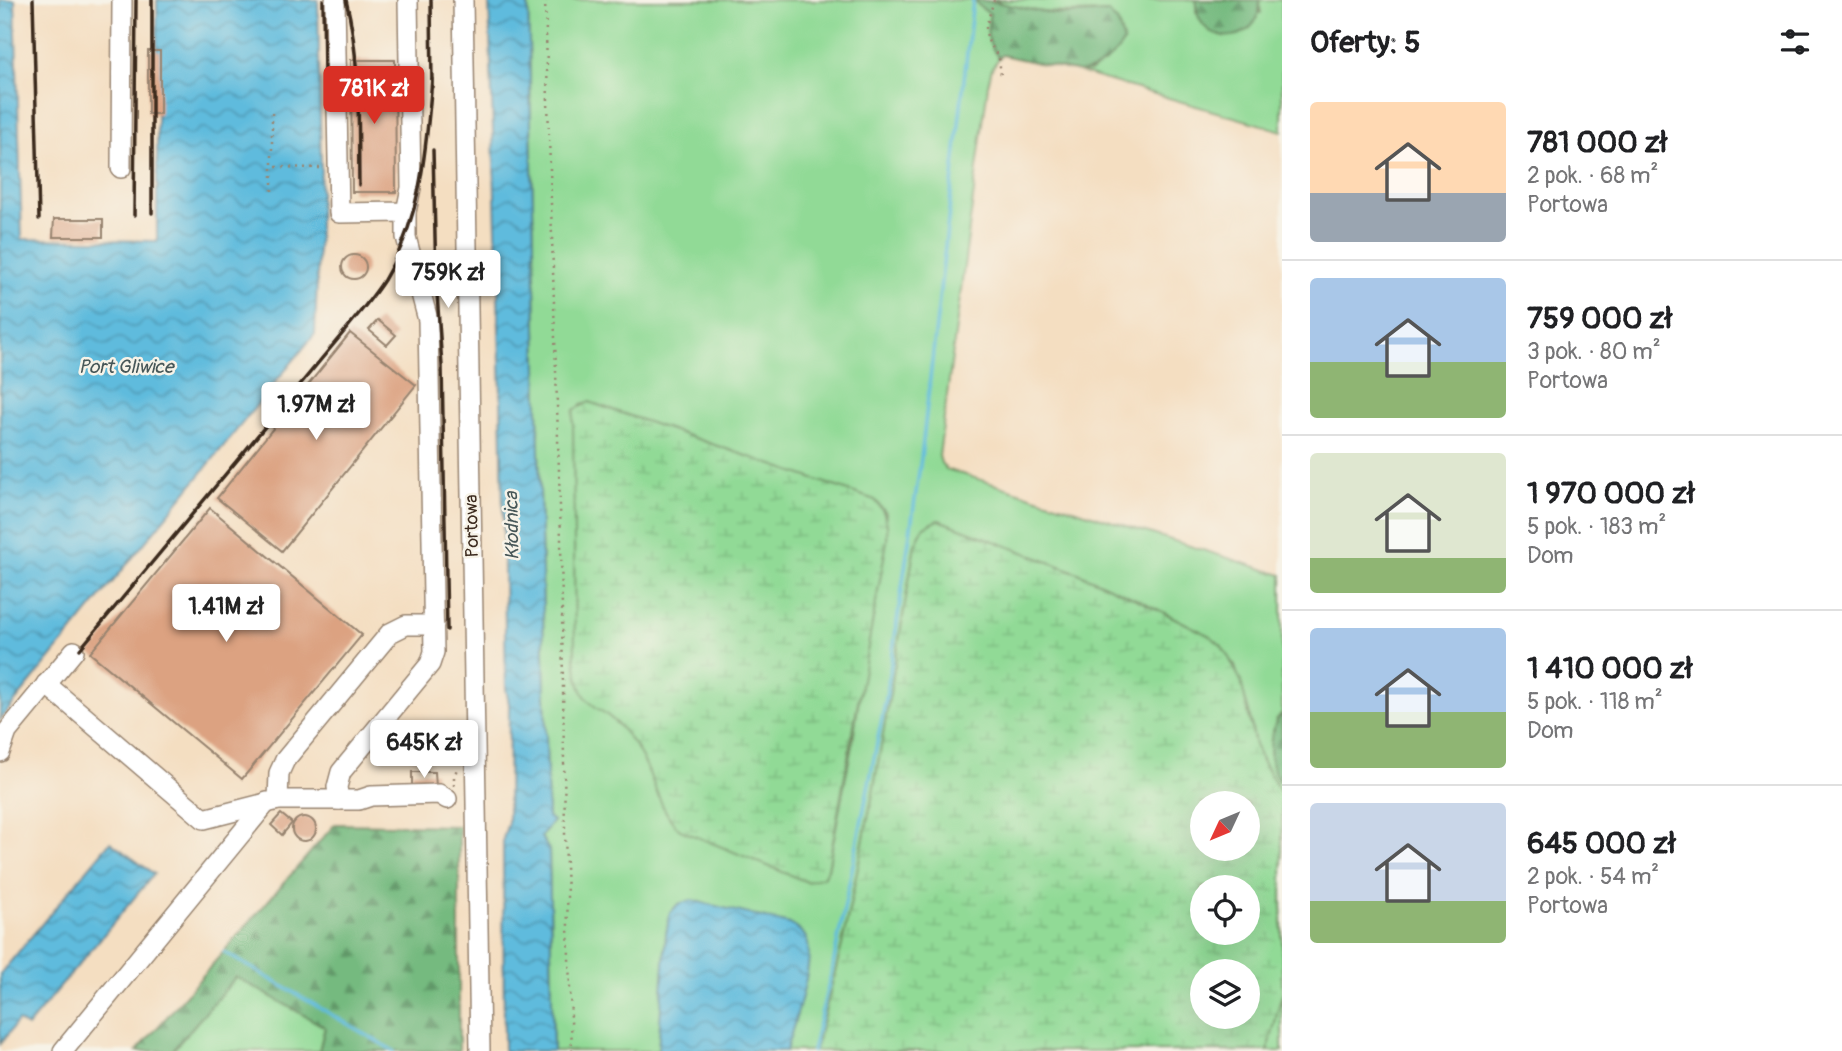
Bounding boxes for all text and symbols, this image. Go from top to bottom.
icon: filters [1776,23,1814,61]
text: Oferty: 5 [1310,24,1421,61]
pin: 781K zł [309,66,439,126]
text: 781K zł [339,74,409,103]
text: 781 000 zł [1527,124,1667,161]
icon: home [1366,130,1450,214]
text: 2 pok. · 68 m² [1527,161,1658,190]
text: Portowa [1527,190,1608,219]
pin: 759K zł [383,250,513,310]
text: 759K zł [411,258,485,287]
text: 759 000 zł [1527,300,1672,337]
icon: home [1366,306,1450,390]
text: 3 pok. · 80 m² [1527,337,1661,366]
water label: Port Gliwice [79,355,175,379]
text: Portowa [1527,366,1608,395]
pin: 1.97M zł [244,382,388,442]
text: 1.97M zł [277,390,355,419]
text: 1 970 000 zł [1527,475,1695,512]
icon: home [1366,481,1450,565]
water label: Kłodnica [499,490,525,560]
street label: Portowa [460,494,484,558]
text: 5 pok. · 183 m² [1527,512,1666,541]
text: Dom [1527,541,1574,570]
pin: 1.41M zł [154,584,298,644]
text: 1.41M zł [188,592,264,621]
text: 1 410 000 zł [1527,650,1692,687]
icon: home [1366,656,1450,740]
text: 5 pok. · 118 m² [1527,687,1663,716]
text: Dom [1527,716,1574,745]
pin: 645K zł [359,720,489,780]
text: 645K zł [386,728,462,757]
north arrow [1190,791,1260,861]
map controls [1190,791,1260,1029]
text: 645 000 zł [1527,825,1676,862]
icon: home [1366,831,1450,915]
text: 2 pok. · 54 m² [1527,862,1659,891]
button: locate [1190,875,1260,945]
text: Portowa [1527,891,1608,920]
button: layers [1190,959,1260,1029]

